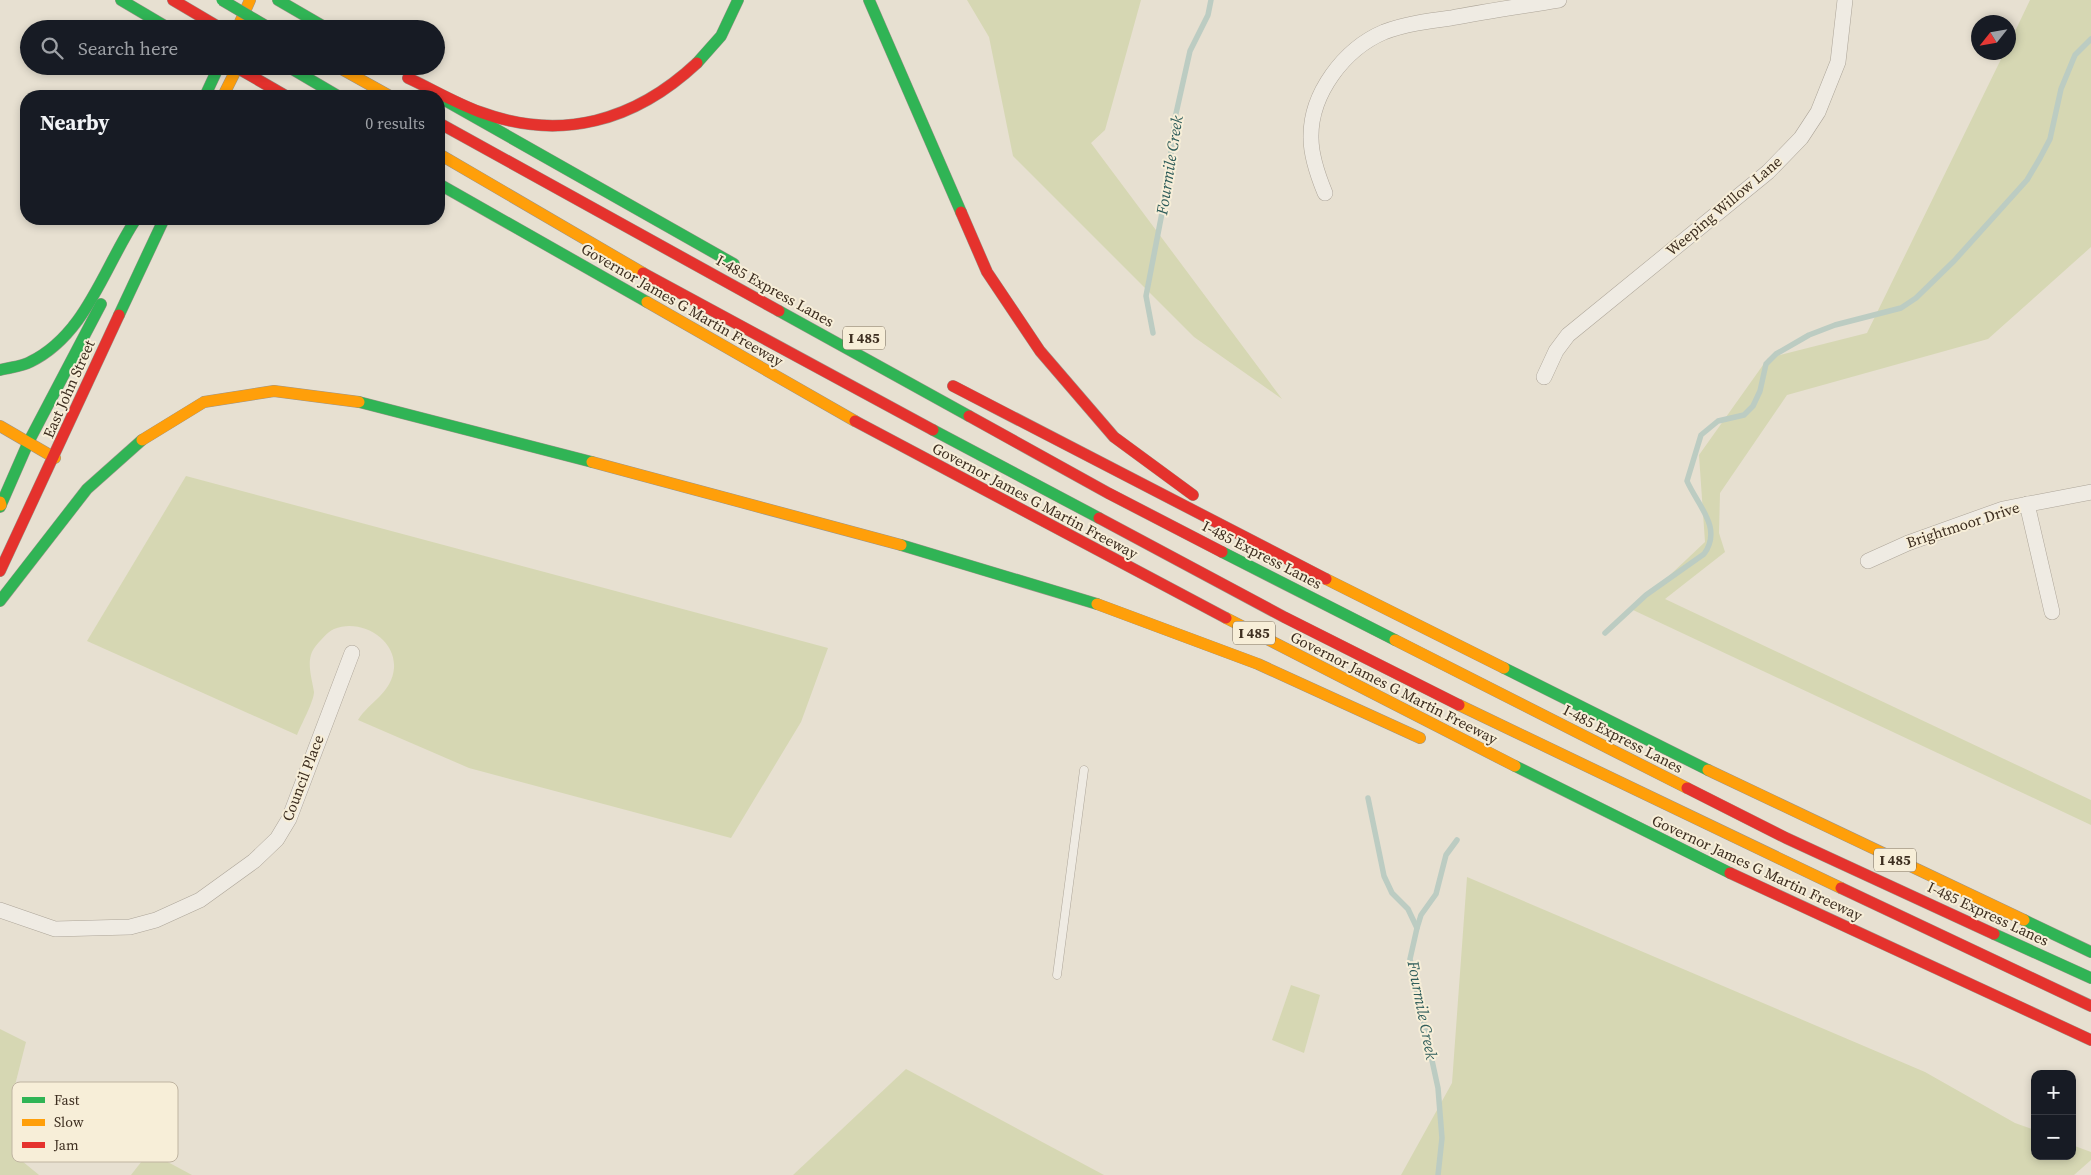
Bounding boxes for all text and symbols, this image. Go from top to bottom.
north arrow [1971,15,2016,60]
search box [20,20,445,75]
icon: search [38,34,66,62]
text: Search here [78,35,178,61]
text: Nearby [40,108,110,137]
text: 0 results [365,112,425,134]
water label: Fourmile Creek [1150,113,1188,217]
street label: Weeping Willow Lane [1661,151,1786,260]
street label: Governor James G Martin Freeway [577,238,787,371]
street label: I-485 Express Lanes [713,249,838,332]
road number: I 485 [843,326,885,349]
street label: East John Street [38,336,100,441]
street label: Governor James G Martin Freeway [929,437,1142,564]
street label: Brightmoor Drive [1904,496,2022,553]
street label: I-485 Express Lanes [1199,515,1326,594]
road number: I 485 [1233,622,1275,644]
street label: Governor James G Martin Freeway [1287,626,1502,749]
street label: I-485 Express Lanes [1560,699,1687,778]
street label: Council Place [276,731,329,824]
street label: Governor James G Martin Freeway [1649,809,1866,926]
road number: I 485 [1874,848,1916,872]
street label: I-485 Express Lanes [1924,876,2052,951]
water label: Fourmile Creek [1402,958,1443,1062]
map controls [2031,1070,2076,1160]
button: + [2031,1070,2076,1115]
legend [12,1082,178,1162]
text: Fast [54,1090,80,1110]
text: Slow [54,1112,84,1132]
button: − [2031,1115,2076,1160]
text: Jam [53,1135,79,1155]

